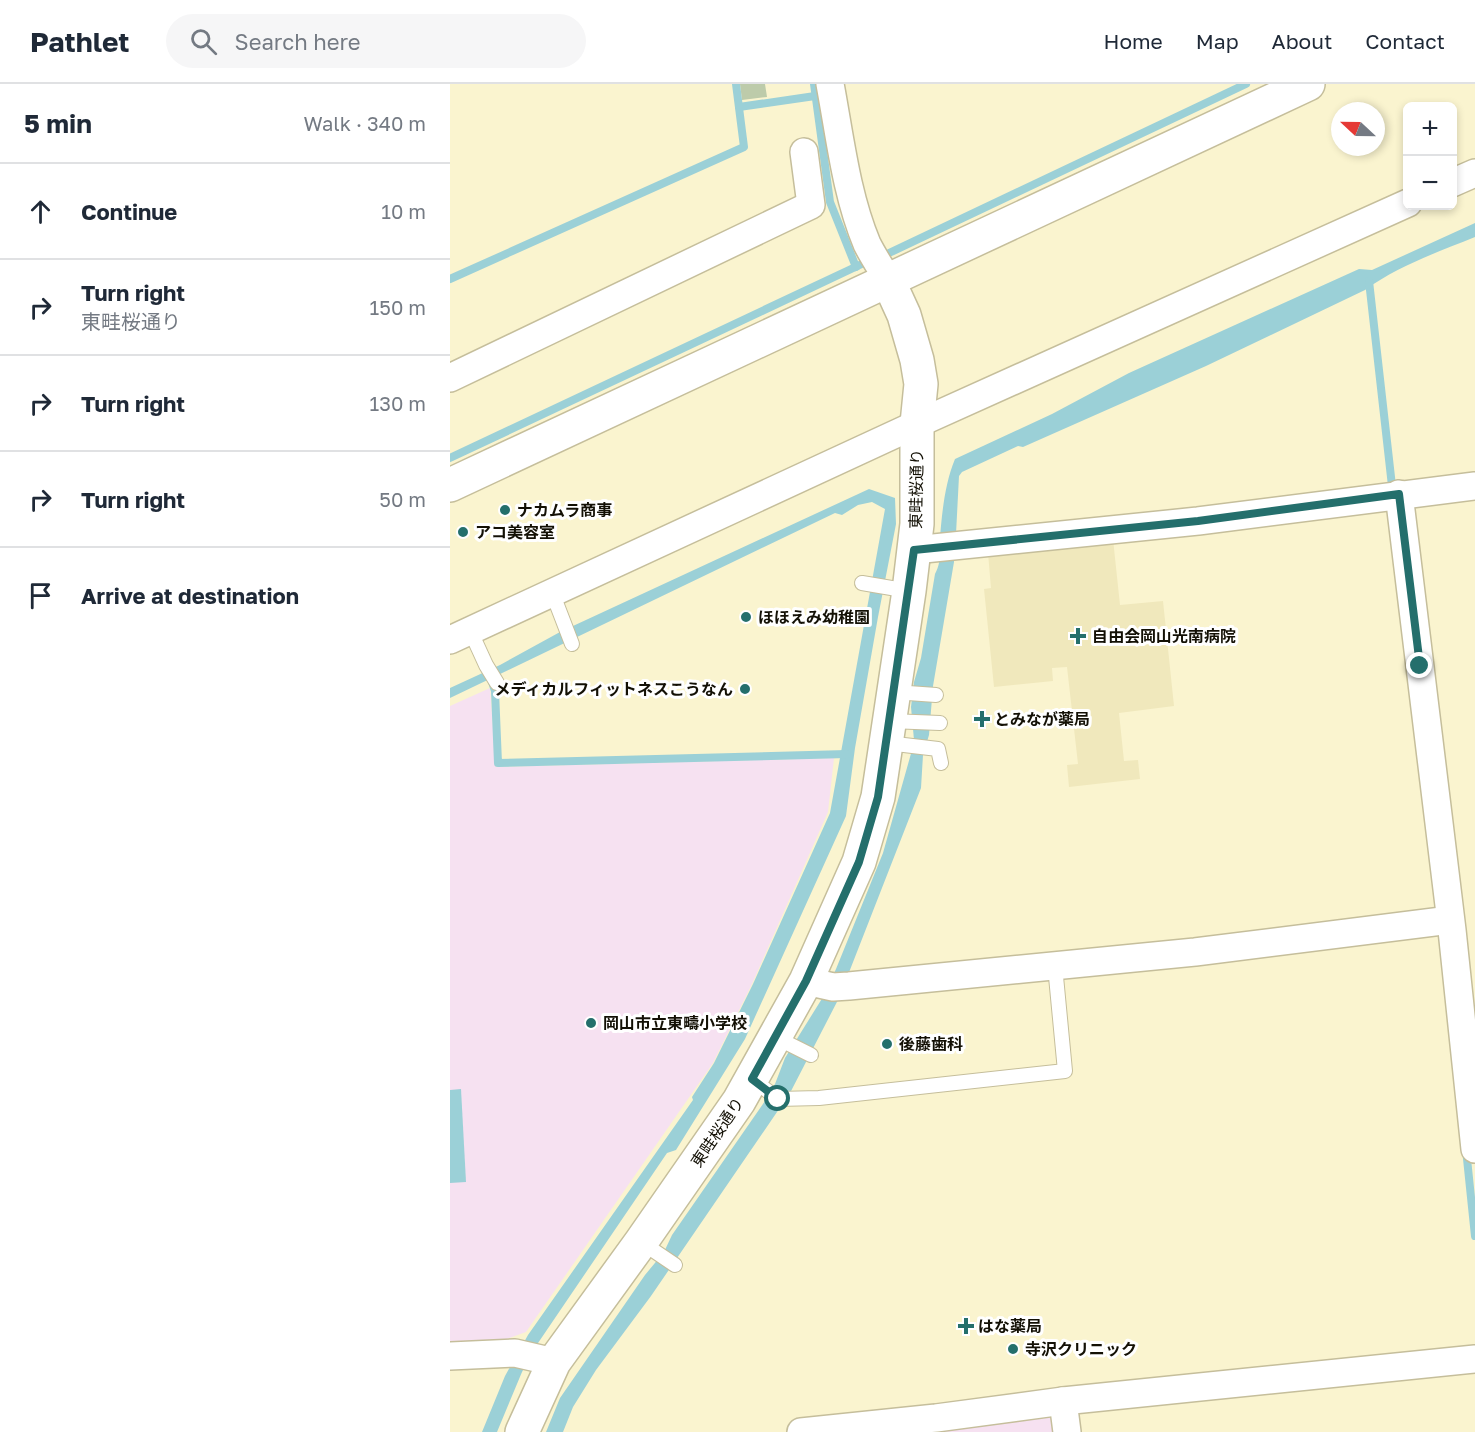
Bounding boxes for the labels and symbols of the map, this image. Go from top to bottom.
north arrow [1331,102,1385,156]
street label: 東畦桜通り [905,449,927,529]
place label: ナカムラ商事 [517,500,612,520]
marker: ナカムラ商事 [498,503,512,517]
place label: アコ美容室 [475,522,555,542]
marker: アコ美容室 [456,525,470,539]
place label: ほほえみ幼稚園 [758,607,870,627]
marker: ほほえみ幼稚園 [739,610,753,624]
place label: 自由会岡山光南病院 [1092,626,1236,646]
marker: 自由会岡山光南病院 [1069,627,1087,645]
route end [1406,652,1432,678]
place label: メディカルフィットネスこうなん [494,679,733,699]
marker: メディカルフィットネスこうなん [738,682,752,696]
place label: とみなが薬局 [994,709,1090,729]
marker: とみなが薬局 [975,712,989,726]
place label: 岡山市立東疇小学校 [603,1013,747,1033]
marker: 岡山市立東疇小学校 [584,1016,598,1030]
place label: 後藤歯科 [899,1034,963,1054]
marker: 後藤歯科 [880,1037,894,1051]
route start [764,1085,790,1111]
street label: 東畦桜通り [686,1093,748,1171]
place label: はな薬局 [978,1316,1042,1336]
marker: はな薬局 [959,1319,973,1333]
place label: 寺沢クリニック [1025,1339,1137,1359]
marker: 寺沢クリニック [1006,1342,1020,1356]

